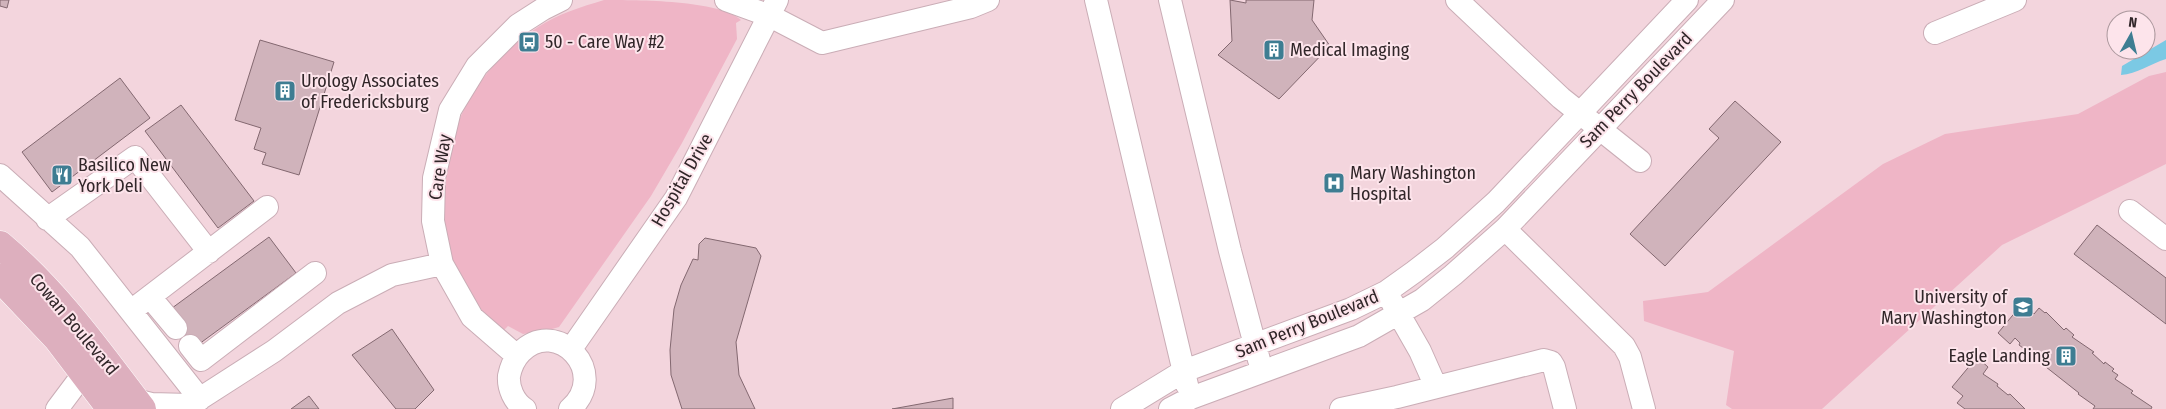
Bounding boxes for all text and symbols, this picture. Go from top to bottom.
north arrow [2106,10,2156,60]
text: N [2127,14,2138,32]
street label: Sam Perry Boulevard [1575,27,1697,153]
bus stop icon: 50 - Care Way #2 [517,30,541,54]
place label: 50 - Care Way #2 [545,31,665,53]
building icon: Medical Imaging [1262,38,1286,62]
place label: Medical Imaging [1290,39,1410,61]
place label: Urology Associates of Fredericksburg [301,70,439,113]
building icon: Urology Associates of Fredericksburg [273,79,297,103]
street label: Hospital Drive [647,130,717,230]
street label: Care Way [424,133,456,201]
place label: Basilico New York Deli [78,154,171,197]
place label: Mary Washington Hospital [1350,162,1476,205]
restaurant icon: Basilico New York Deli [50,163,74,187]
hospital icon: Mary Washington Hospital [1322,171,1346,195]
street label: Cowan Boulevard [25,268,123,380]
street label: Sam Perry Boulevard [1232,285,1382,363]
place label: University of Mary Washington [1881,286,2008,329]
school or university icon: University of Mary Washington [2011,295,2035,319]
building icon: Eagle Landing [2054,344,2078,368]
place label: Eagle Landing [1949,345,2051,367]

